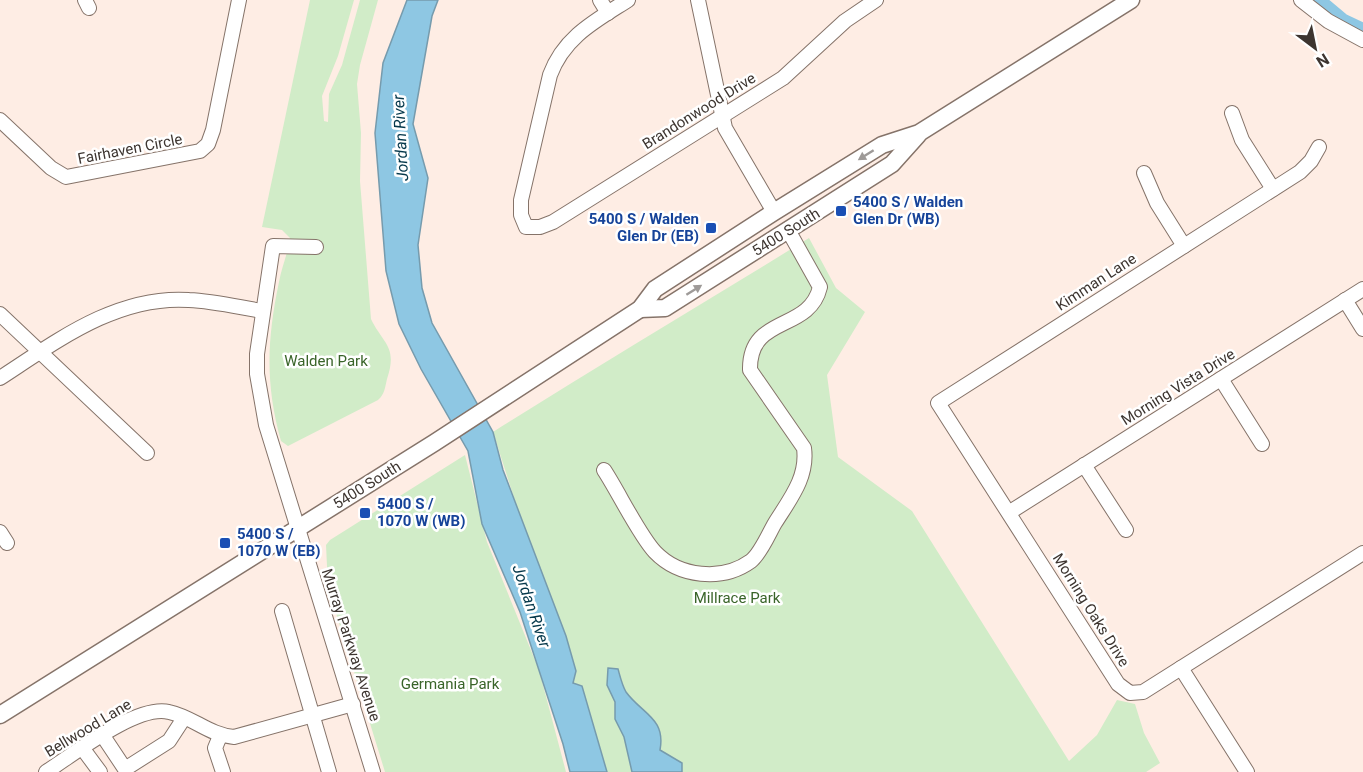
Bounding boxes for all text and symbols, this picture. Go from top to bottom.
north arrow [1285,18,1345,78]
text: N [1313,49,1333,71]
street label: Brandonwood Drive [639,69,759,153]
water label: Jordan River [389,94,412,182]
street label: Fairhaven Circle [76,130,184,168]
one-way arrow [858,150,874,161]
place label: 5400 S / Walden Glen Dr (WB) [853,193,963,228]
street label: 5400 South [749,204,823,260]
marker: 5400 S / Walden Glen Dr (WB) [834,204,848,218]
place label: 5400 S / Walden Glen Dr (EB) [589,210,699,245]
marker: 5400 S / Walden Glen Dr (EB) [704,221,718,235]
street label: Kimman Lane [1053,249,1140,315]
one-way arrow [685,284,701,296]
street label: Morning Vista Drive [1118,345,1238,429]
park label: Walden Park [284,352,368,370]
street label: 5400 South [330,457,404,513]
place label: 5400 S / 1070 W (WB) [377,495,465,530]
marker: 5400 S / 1070 W (WB) [358,506,372,520]
place label: 5400 S / 1070 W (EB) [237,525,321,560]
marker: 5400 S / 1070 W (EB) [218,536,232,550]
street label: Morning Oaks Drive [1049,550,1133,670]
water label: Jordan River [508,562,555,651]
street label: Murray Parkway Avenue [318,566,384,724]
park label: Millrace Park [694,589,781,607]
park label: Germania Park [401,675,500,693]
street label: Bellwood Lane [42,695,135,761]

